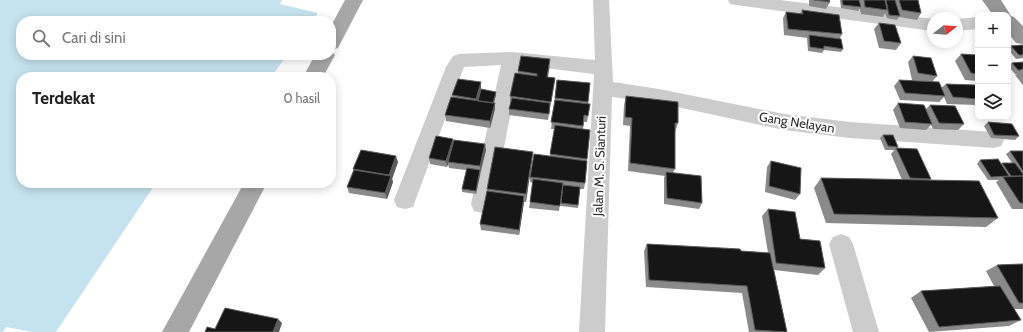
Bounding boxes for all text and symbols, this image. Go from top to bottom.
north arrow [927,12,963,48]
map controls [975,12,1011,120]
button: + [975,12,1011,48]
search box [16,16,336,60]
icon: search [30,27,52,49]
text: Cari di sini [62,29,126,47]
button: − [975,48,1011,84]
button: layers [975,84,1011,120]
text: Terdekat [32,88,95,108]
text: 0 hasil [284,90,320,106]
street label: Gang Nelayan [758,108,836,136]
street label: Jalan M. S. Sianturi [589,116,609,217]

